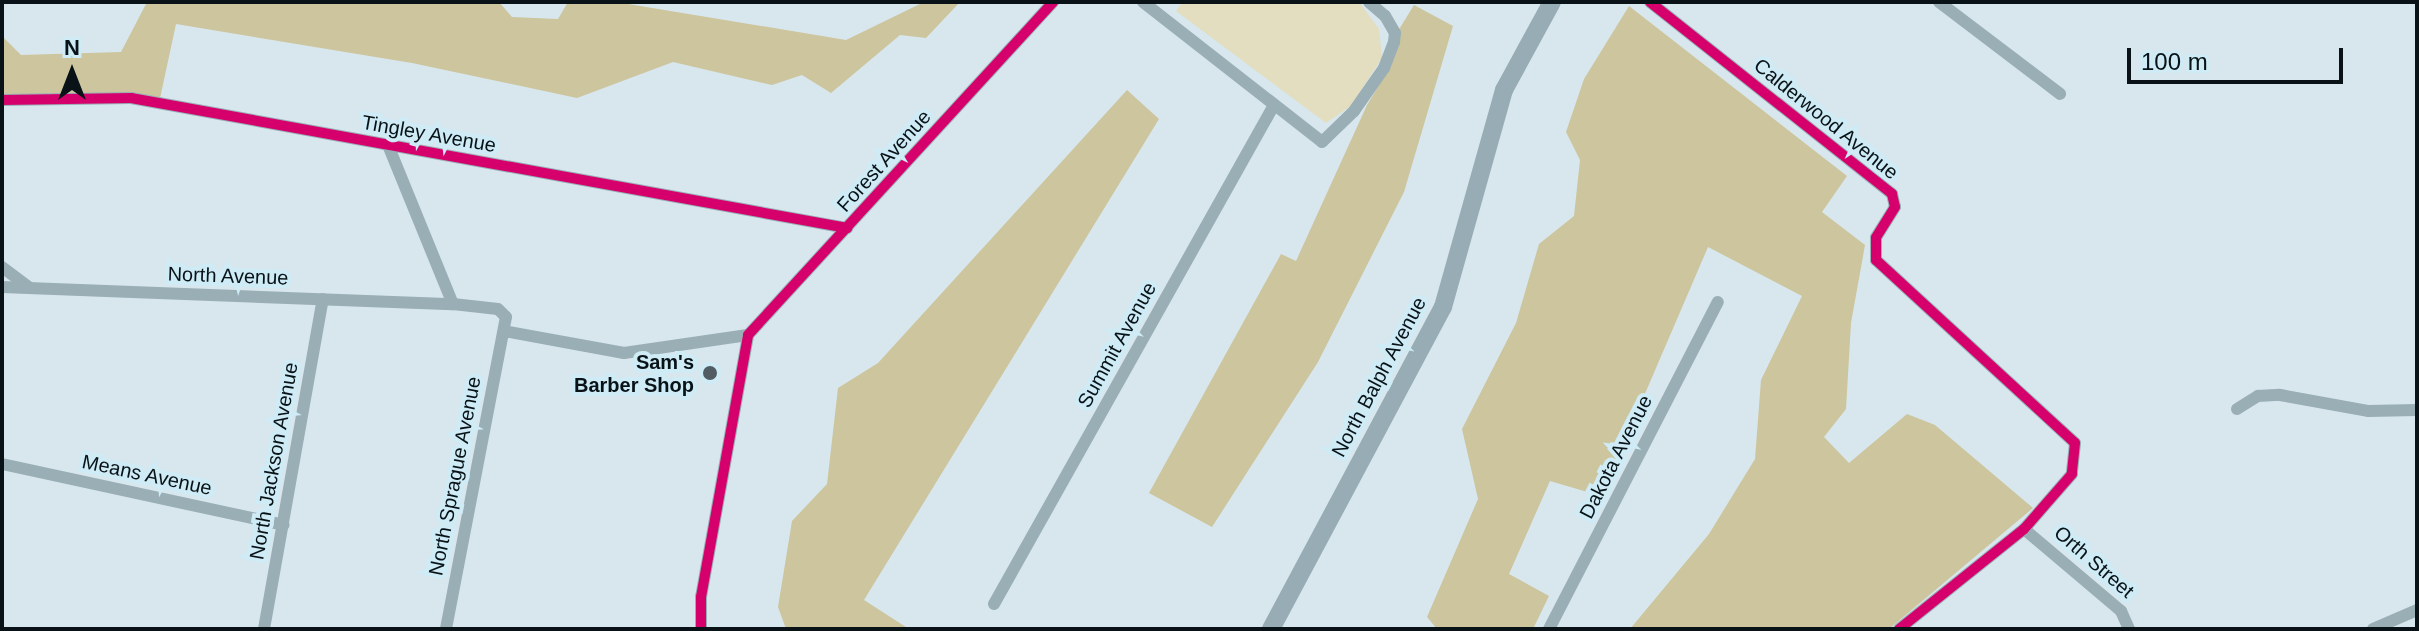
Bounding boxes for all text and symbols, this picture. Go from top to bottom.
north arrow [32,32,112,112]
scale bar [2131,32,2347,82]
text: N [64,35,80,60]
text: 100 m [2141,48,2208,75]
street label: Calderwood Avenue [1749,53,1903,185]
street label: Forest Avenue [832,105,936,217]
street label: Tingley Avenue [360,110,498,158]
street label: North Avenue [167,262,289,290]
street label: Summit Avenue [1072,278,1162,412]
street label: North Balph Avenue [1326,293,1432,461]
place label: Sam's Barber Shop [574,350,694,397]
street label: North Jackson Avenue [245,360,303,562]
marker: Sam's Barber Shop [701,364,719,382]
street label: North Sprague Avenue [424,374,486,578]
street label: Dakota Avenue [1574,391,1658,523]
street label: Means Avenue [79,449,215,501]
street label: Orth Street [2049,521,2139,603]

